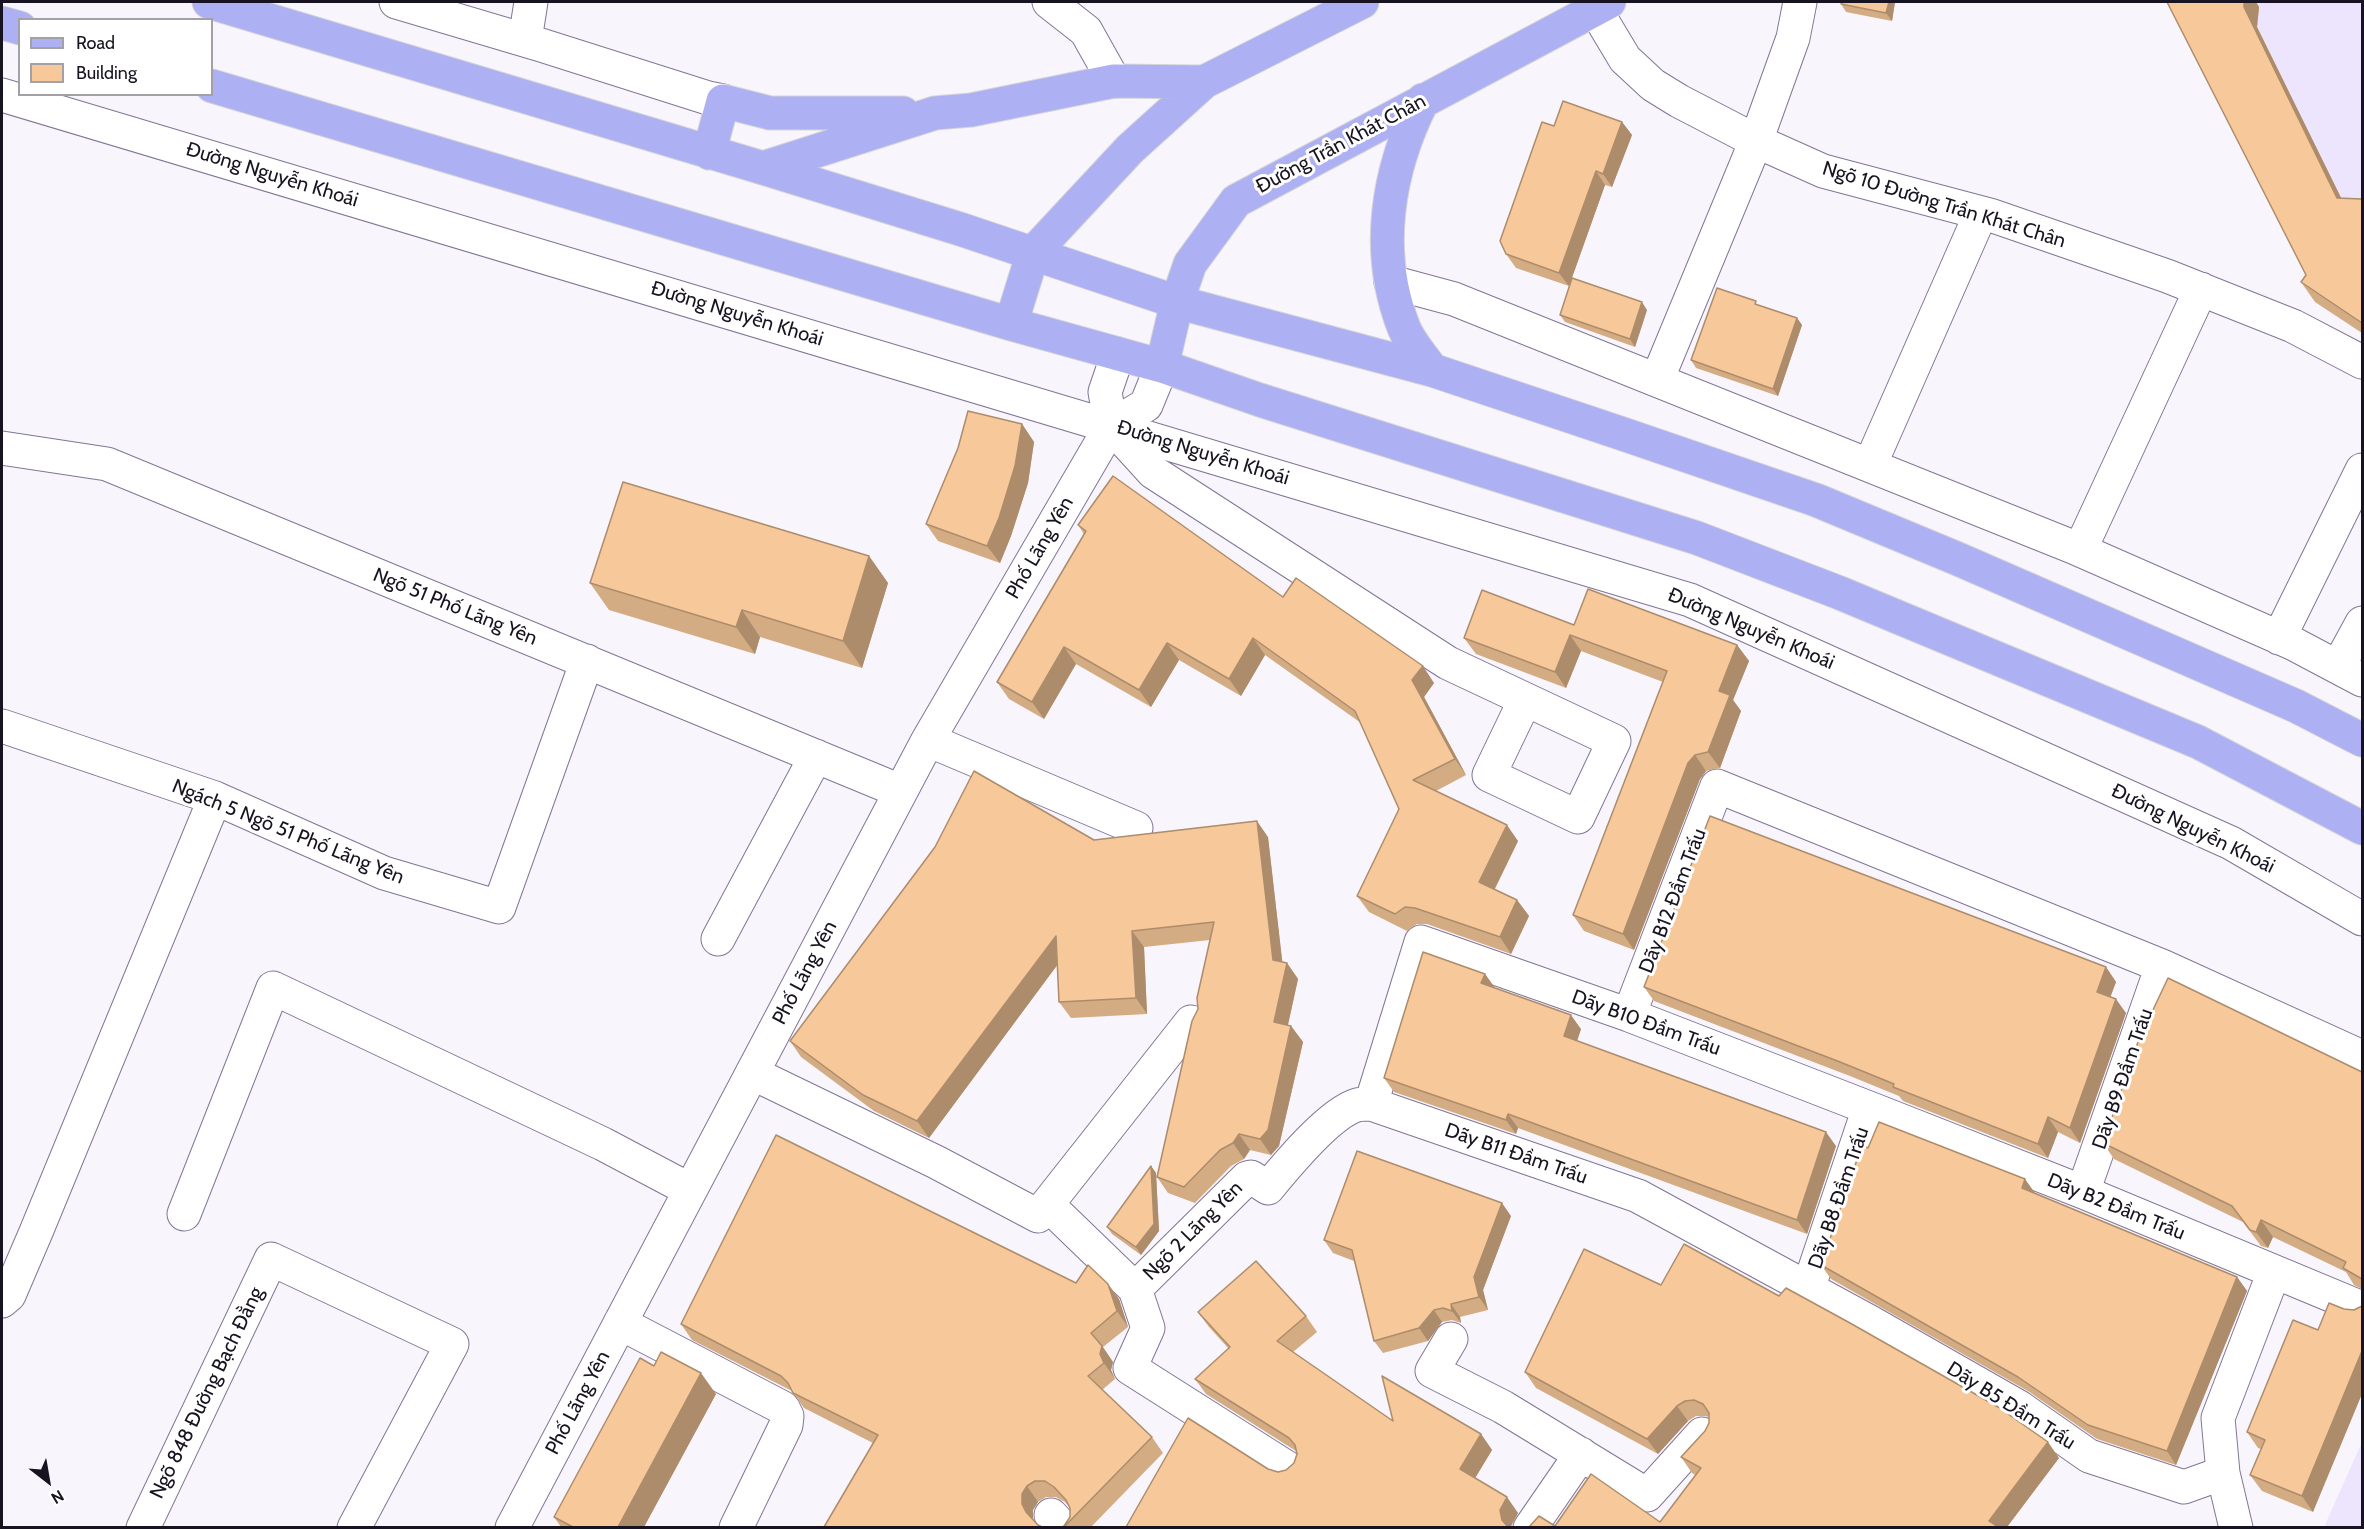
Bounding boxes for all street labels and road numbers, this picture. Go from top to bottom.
street label: Đường Trần Khát Chân [1252,89,1430,199]
street label: Đường Nguyễn Khoái [183,137,361,213]
street label: Ngõ 10 Đường Trần Khát Chân [1820,157,2068,253]
street label: Đường Nguyễn Khoái [648,276,826,352]
street label: Đường Nguyễn Khoái [1114,415,1292,491]
street label: Phố Lãng Yên [1001,493,1079,603]
street label: Ngõ 51 Phố Lãng Yên [369,563,541,651]
street label: Đường Nguyễn Khoái [1664,583,1838,675]
street label: Ngách 5 Ngõ 51 Phố Lãng Yên [168,774,408,890]
street label: Đường Nguyễn Khoái [2107,779,2279,879]
street label: Dãy B12 Đầm Trấu [1634,825,1712,977]
street label: Phố Lãng Yên [768,917,842,1029]
street label: Dãy B10 Đầm Trấu [1568,985,1724,1061]
street label: Dãy B9 Đầm Trấu [2088,1005,2158,1153]
street label: Dãy B11 Đầm Trấu [1442,1118,1590,1190]
street label: Dãy B8 Đầm Trấu [1804,1124,1874,1272]
street label: Dãy B2 Đầm Trấu [2044,1168,2188,1246]
street label: Ngõ 2 Lãng Yên [1138,1176,1248,1286]
street label: Ngõ 848 Đường Bạch Đằng [145,1283,269,1503]
street label: Phố Lãng Yên [541,1347,615,1459]
street label: Dãy B5 Đầm Trấu [1942,1357,2080,1455]

